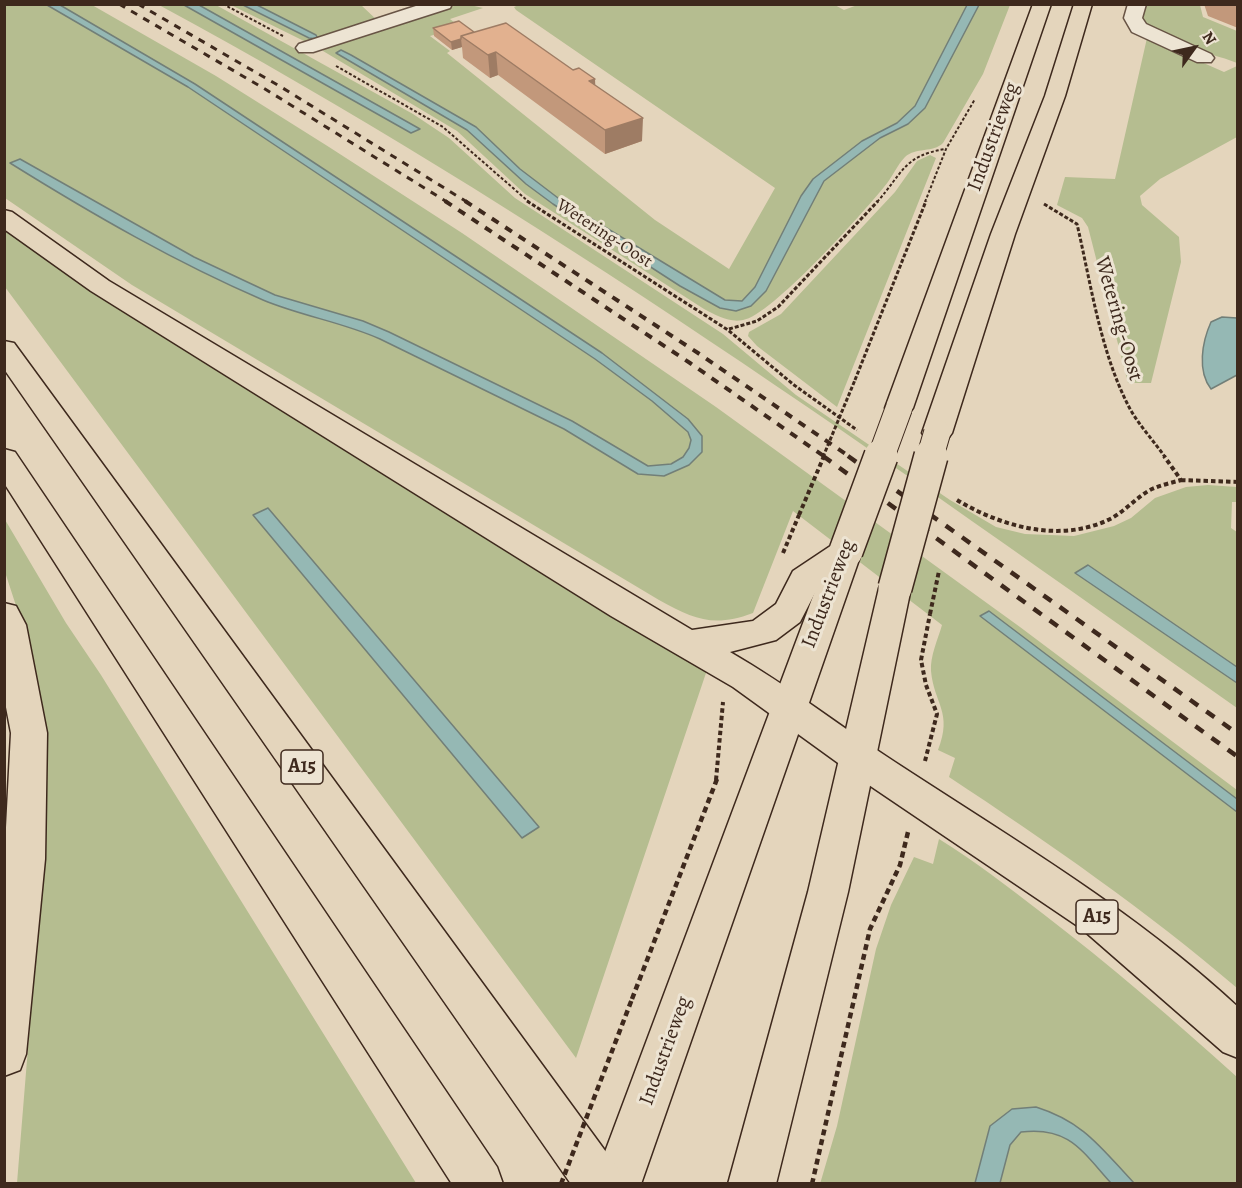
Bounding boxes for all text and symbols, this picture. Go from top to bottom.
north arrow [1164,18,1224,78]
text: N [1197,27,1221,49]
street label: Industrieweg [963,79,1025,195]
street label: Wetering-Oost [552,195,656,273]
street label: Wetering-Oost [1088,254,1148,384]
street label: Industrieweg [797,536,861,652]
road number: A15 [281,750,323,784]
road number: A15 [1076,900,1118,934]
street label: Industrieweg [635,993,697,1109]

